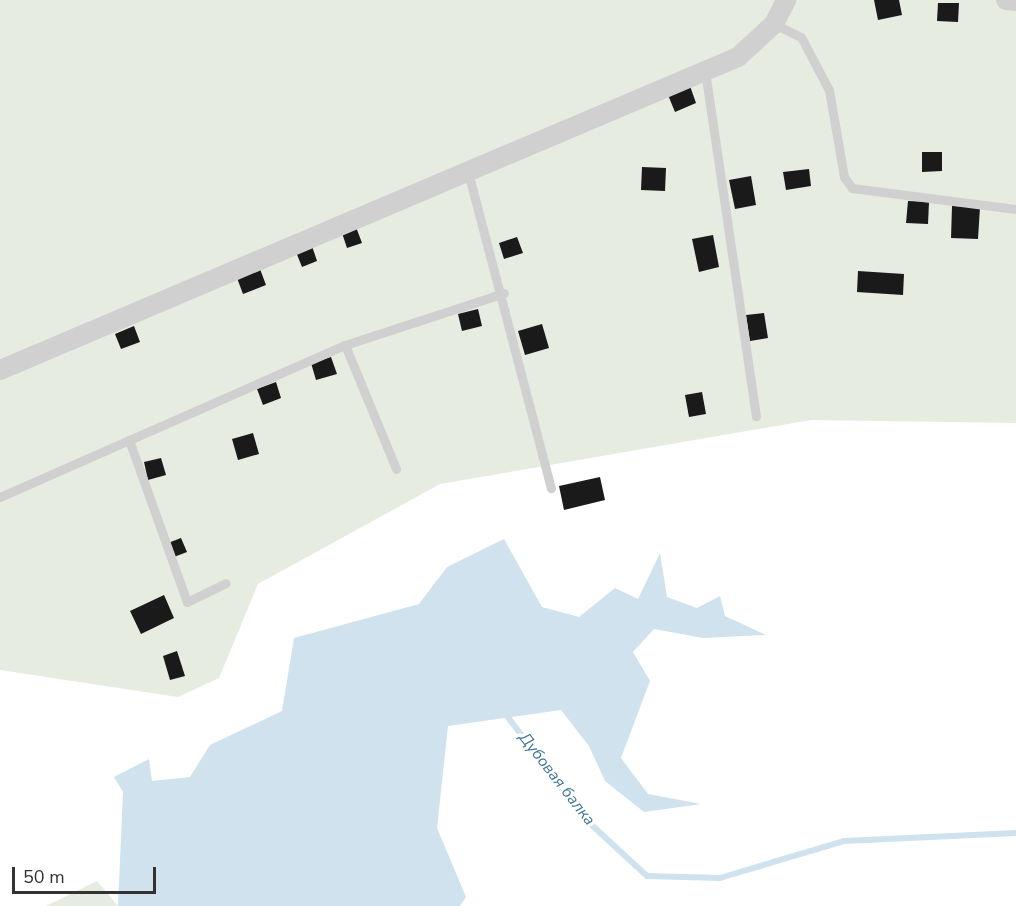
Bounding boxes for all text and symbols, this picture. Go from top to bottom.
water label: Дубовая балка [515,729,599,829]
scale bar [15,855,159,893]
text: 50 m [23,865,65,889]

